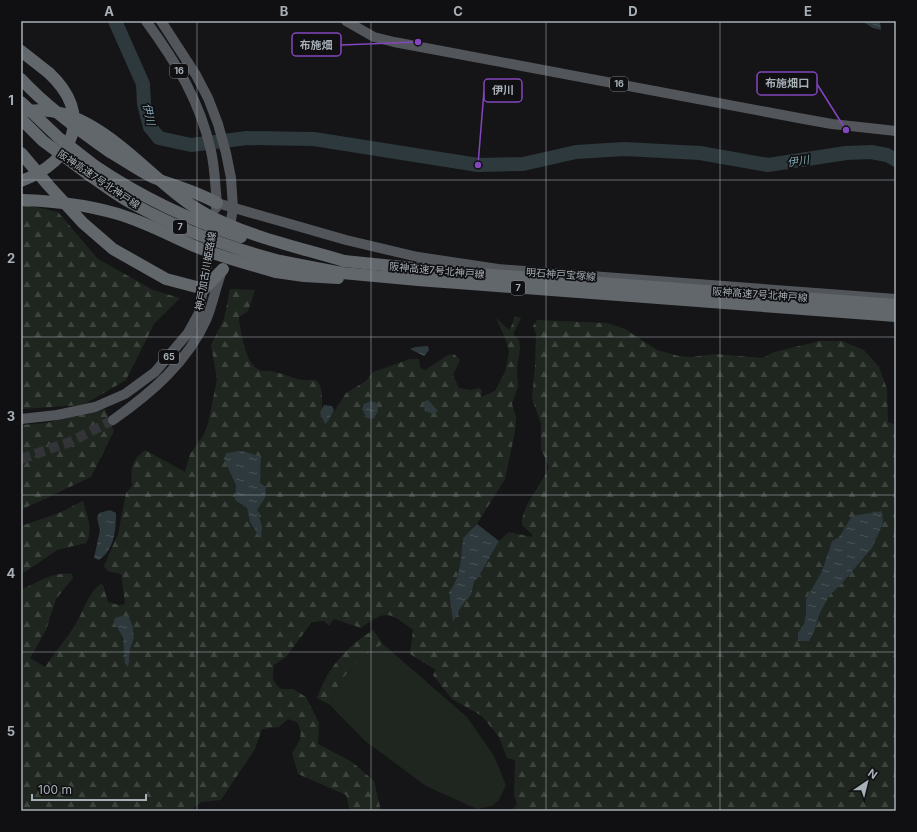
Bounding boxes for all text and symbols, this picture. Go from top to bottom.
text: A [104,3,114,19]
text: B [280,3,289,19]
text: C [453,3,463,19]
text: D [628,3,638,19]
text: E [804,3,812,19]
callout: 布施畑 [292,33,341,56]
text: 布施畑 [300,38,333,52]
road number: 16 [170,64,188,78]
callout: 布施畑口 [757,72,817,95]
text: 布施畑口 [765,76,809,90]
road number: 16 [610,77,628,91]
callout: 伊川 [484,79,522,102]
text: 伊川 [492,83,514,97]
text: 1 [8,92,14,108]
water label: 伊川 [140,102,159,127]
street label: 阪神高速7号北神戸線 [56,147,142,211]
water label: 伊川 [786,152,811,170]
road number: 7 [173,220,187,234]
street label: 神戸加古川姫路線 [192,231,218,311]
text: 2 [7,250,15,266]
street label: 阪神高速7号北神戸線 [389,260,485,280]
street label: 明石神戸宝塚線 [526,266,596,282]
road number: 7 [511,281,525,295]
street label: 阪神高速7号北神戸線 [712,285,808,303]
road number: 65 [159,350,179,364]
text: 3 [7,408,15,424]
text: 4 [7,565,16,581]
text: 5 [7,723,15,739]
north arrow [847,762,887,802]
text: N [865,766,880,782]
scale bar [32,776,146,802]
text: 100 m [38,782,72,797]

